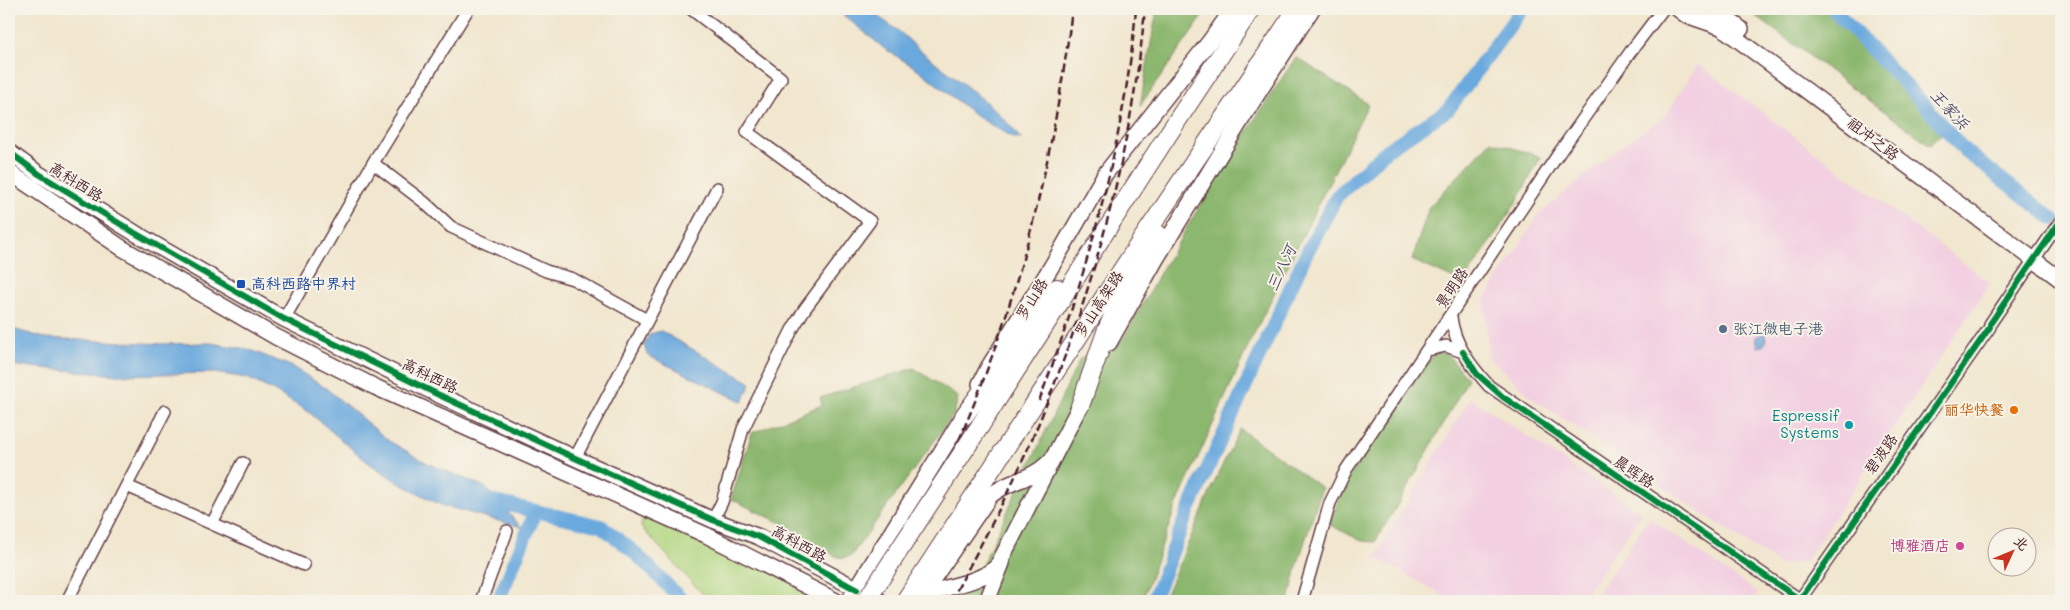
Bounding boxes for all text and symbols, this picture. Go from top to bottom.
water label: 王家浜 [1926,84,1975,134]
street label: 祖冲之路 [1844,112,1904,164]
street label: 高科西路 [46,157,107,206]
water label: 三八河 [1261,239,1301,294]
street label: 景明路 [1430,263,1472,312]
street label: 罗山高架路 [1069,267,1127,340]
place label: 高科西路中界村 [251,273,356,293]
street label: 罗山路 [1011,274,1052,323]
marker: 高科西路中界村 [235,278,247,290]
place label: 张江微电子港 [1733,318,1824,338]
marker: 张江微电子港 [1717,323,1729,335]
street label: 高科西路 [399,353,462,397]
place label: 丽华快餐 [1944,399,2004,419]
marker: 丽华快餐 [2008,404,2020,416]
place label: Espressif Systems [1772,405,1840,442]
marker: Espressif Systems [1843,419,1855,431]
street label: 碧波路 [1859,429,1901,478]
street label: 晨晖路 [1610,450,1659,492]
street label: 高科西路 [768,520,831,566]
north arrow [1988,528,2038,578]
text: 北 [2010,531,2033,554]
place label: 博雅酒店 [1890,535,1950,555]
marker: 博雅酒店 [1954,540,1966,552]

